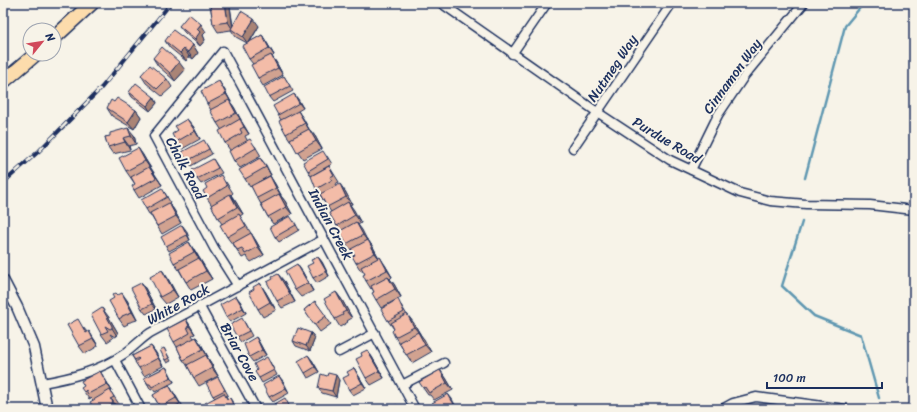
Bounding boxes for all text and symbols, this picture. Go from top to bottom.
north arrow [22,22,62,62]
text: N [40,28,61,46]
street label: Nutmeg Way [581,29,645,107]
street label: Cinnamon Way [696,32,769,120]
street label: Purdue Road [627,110,708,172]
street label: Chalk Road [159,132,213,206]
street label: Indian Creek [301,183,360,265]
street label: White Rock [142,277,215,332]
street label: Briar Cove [213,318,266,386]
scale bar [767,364,882,390]
text: 100 m [773,367,806,389]

